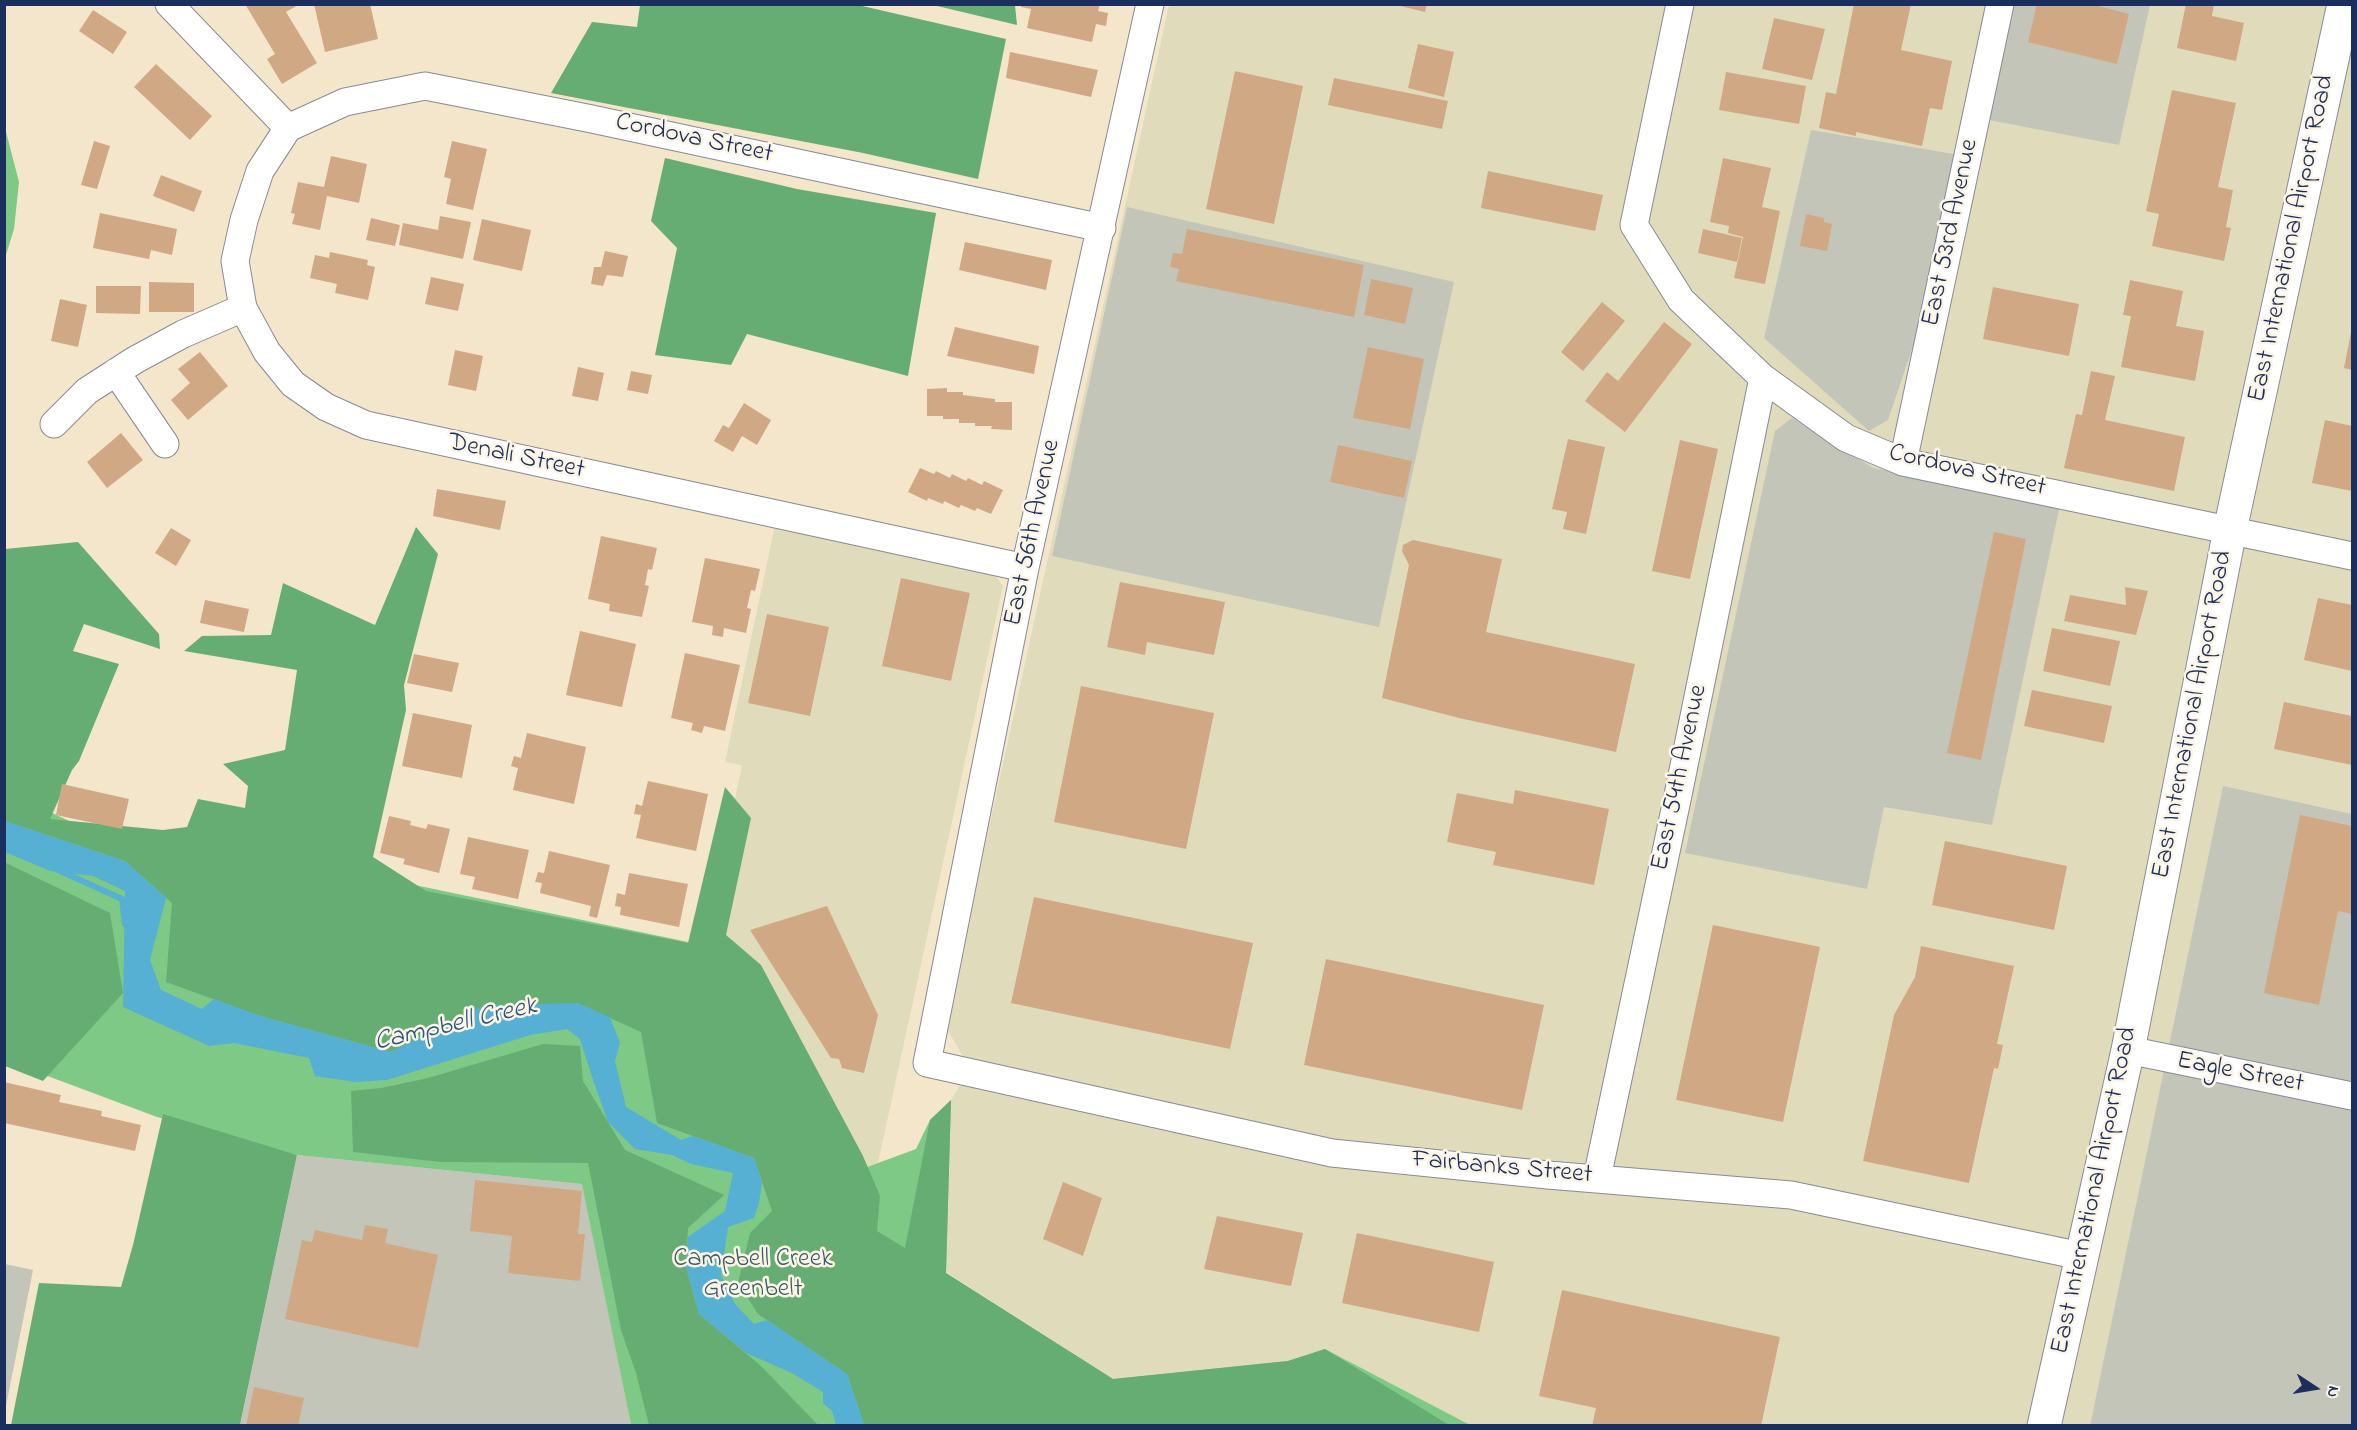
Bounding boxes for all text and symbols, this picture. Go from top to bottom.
street label: East International Airport Road [2243,73,2343,405]
street label: Cordova Street [612,108,776,172]
street label: East 53rd Avenue [1917,136,1987,330]
street label: Denali Street [445,428,587,488]
street label: East 56th Avenue [999,437,1069,629]
street label: Cordova Street [1886,439,2048,505]
street label: East International Airport Road [2147,548,2241,882]
street label: East 54th Avenue [1646,682,1716,874]
water label: Campbell Creek [372,992,540,1060]
street label: East International Airport Road [2046,1025,2146,1357]
street label: Eagle Street [2174,1046,2306,1102]
street label: Fairbanks Street [1411,1146,1593,1192]
park label: Campbell Creek Greenbelt [673,1245,833,1306]
north arrow [2285,1358,2345,1418]
text: N [2320,1384,2345,1400]

